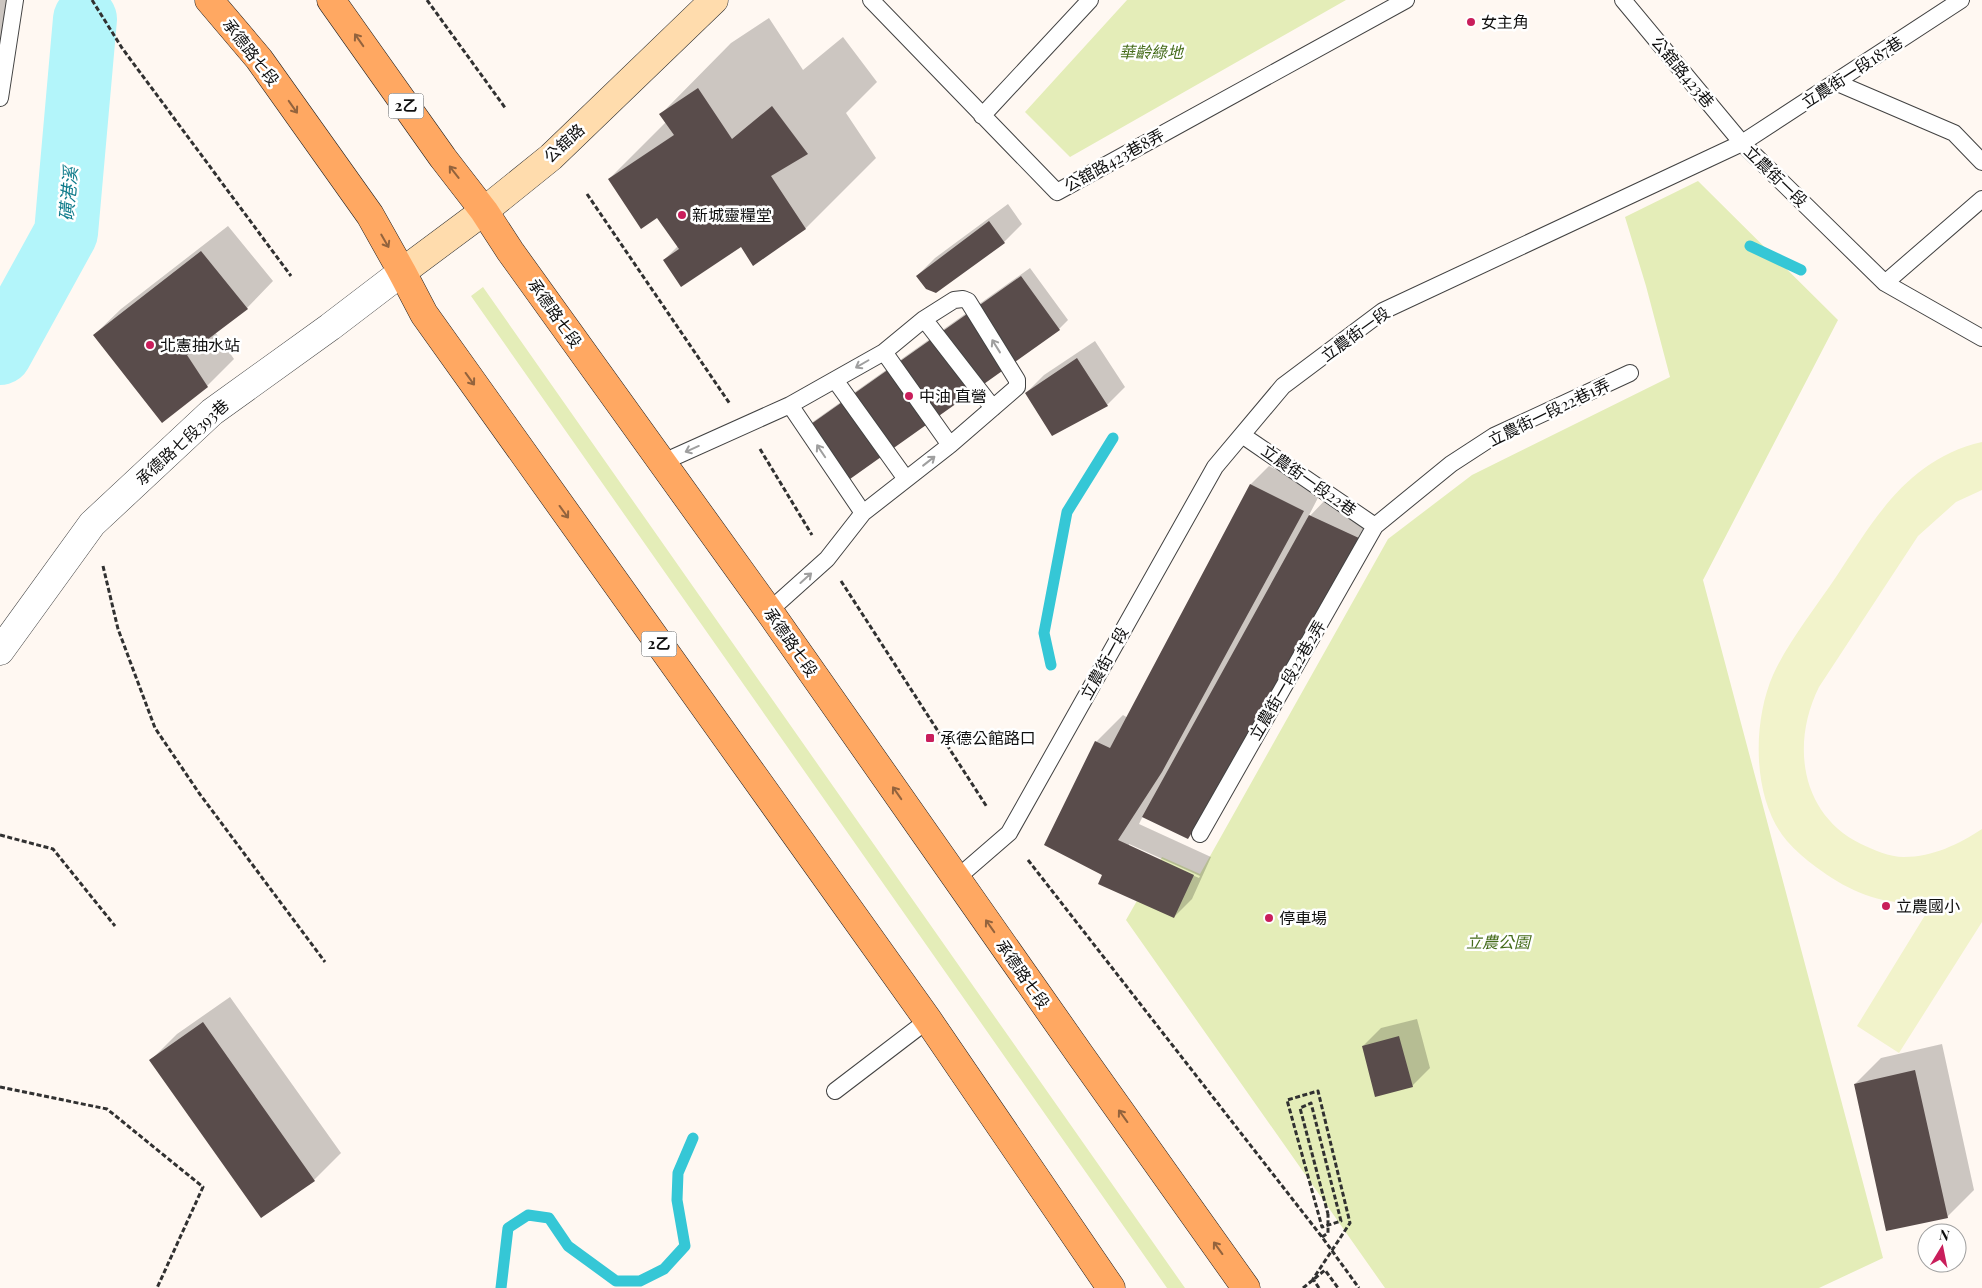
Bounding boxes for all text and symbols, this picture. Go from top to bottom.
place label: 女主角 [1481,11,1529,32]
street label: 承德路七段 [218,14,284,90]
marker: 女主角 [1465,16,1477,28]
street label: 立農街一段187巷 [1797,31,1906,112]
street label: 公舘路423巷 [1647,32,1719,112]
one-way arrow [354,33,364,47]
park label: 華齡綠地 [1119,41,1185,62]
road number: 2乙 [388,94,424,118]
one-way arrow [288,100,298,114]
street label: 公舘路 [539,119,588,167]
street label: 公舘路423巷8弄 [1060,123,1167,196]
street label: 立農街一段 [1740,140,1812,211]
water label: 磺港溪 [54,163,83,222]
one-way arrow [449,165,459,179]
place label: 新城靈糧堂 [692,204,772,225]
marker: 新城靈糧堂 [676,209,688,221]
one-way arrow [380,234,390,248]
street label: 承德路七段 [524,274,587,352]
street label: 立農街一段 [1316,302,1393,366]
place label: 北憲抽水站 [160,334,240,355]
marker: 北憲抽水站 [144,339,156,351]
one-way arrow [990,339,1000,353]
one-way arrow [855,360,869,370]
one-way arrow [465,372,475,386]
street label: 立農街一段22巷1弄 [1484,373,1613,450]
place label: 中油 直營 [919,385,987,406]
marker: 中油 直營 [903,390,915,402]
street label: 承德路七段393巷 [131,394,233,489]
street label: 立農街一段22巷 [1258,439,1361,520]
one-way arrow [685,444,700,454]
one-way arrow [816,444,826,458]
one-way arrow [922,456,935,467]
one-way arrow [559,505,569,519]
one-way arrow [799,572,812,584]
street label: 承德路七段 [760,603,823,681]
street label: 立農街一段22巷2弄 [1244,616,1329,743]
street label: 立農街一段 [1075,623,1132,703]
road number: 2乙 [642,632,676,656]
place label: 承德公館路口 [940,727,1036,748]
marker: 承德公館路口 [924,732,936,744]
one-way arrow [892,786,902,800]
place label: 立農國小 [1896,895,1960,916]
marker: 立農國小 [1880,900,1892,912]
place label: 停車場 [1279,907,1327,928]
marker: 停車場 [1263,912,1275,924]
one-way arrow [985,919,995,933]
park label: 立農公園 [1466,931,1532,952]
street label: 承德路七段 [992,935,1055,1013]
one-way arrow [1118,1109,1128,1123]
north arrow [1917,1223,1967,1273]
text: N [1938,1224,1951,1245]
one-way arrow [1213,1241,1223,1255]

